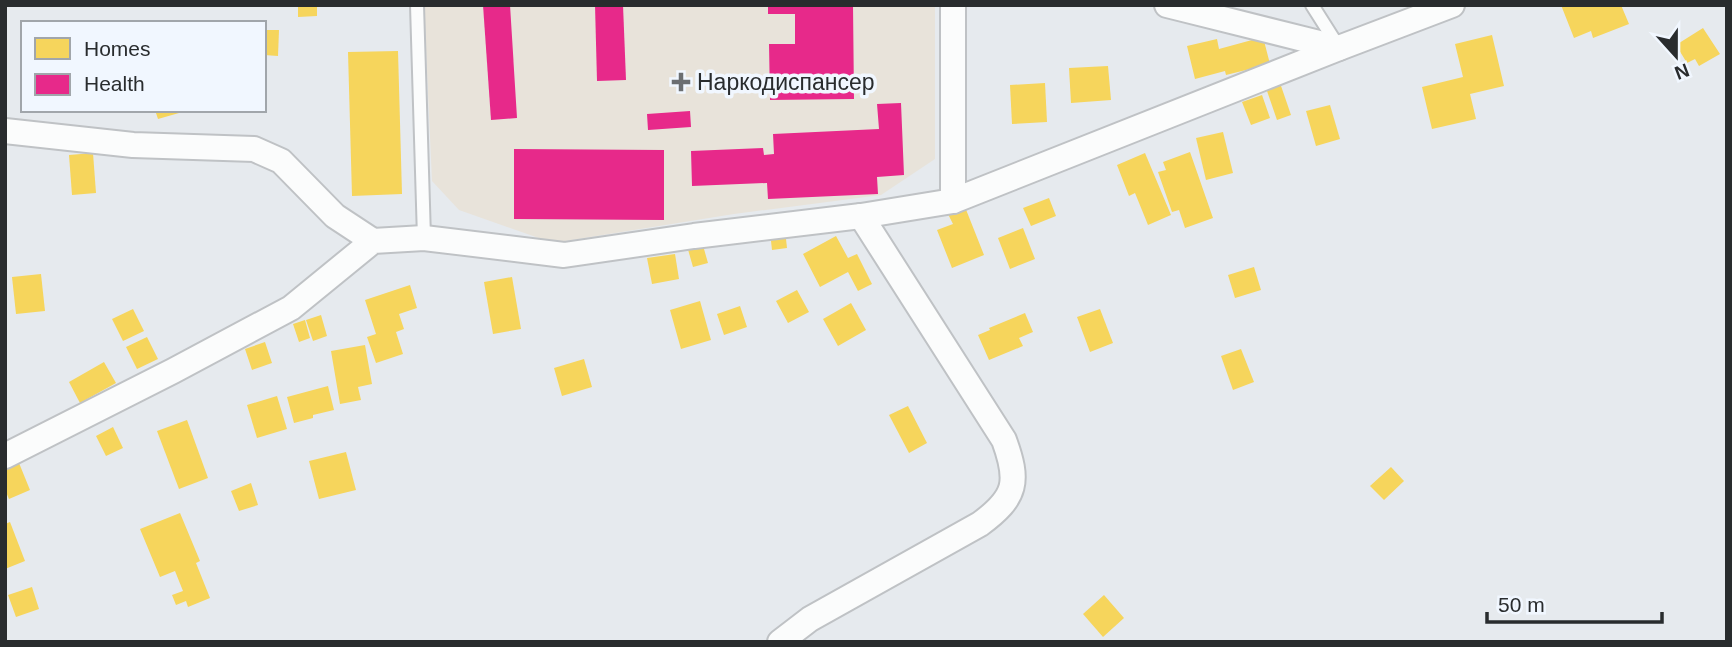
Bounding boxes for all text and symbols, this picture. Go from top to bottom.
legend [21,21,266,112]
north arrow [1641,21,1711,91]
text: Homes [84,37,151,60]
text: N [1672,59,1692,84]
place label: Наркодиспансер [697,69,875,95]
text: Health [84,72,145,95]
marker: Наркодиспансер [671,72,691,92]
scale bar [1487,580,1662,624]
text: 50 m [1498,593,1545,616]

